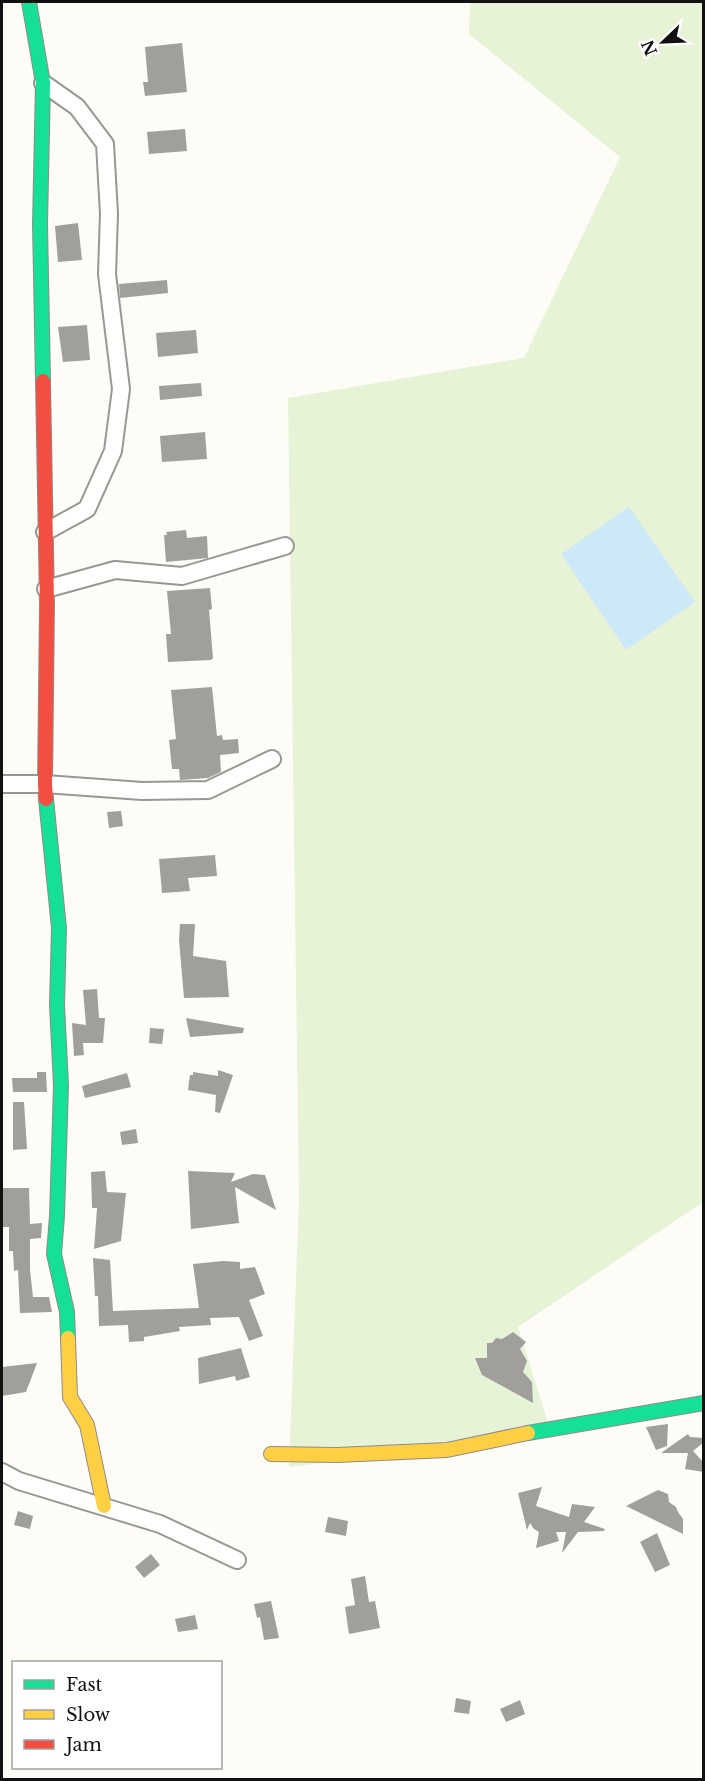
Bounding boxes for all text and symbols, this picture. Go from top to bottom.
north arrow [633,12,693,72]
text: N [637,37,661,59]
legend [12,1661,222,1769]
text: Fast [66,1674,103,1696]
text: Slow [66,1704,111,1726]
text: Jam [64,1734,102,1756]

